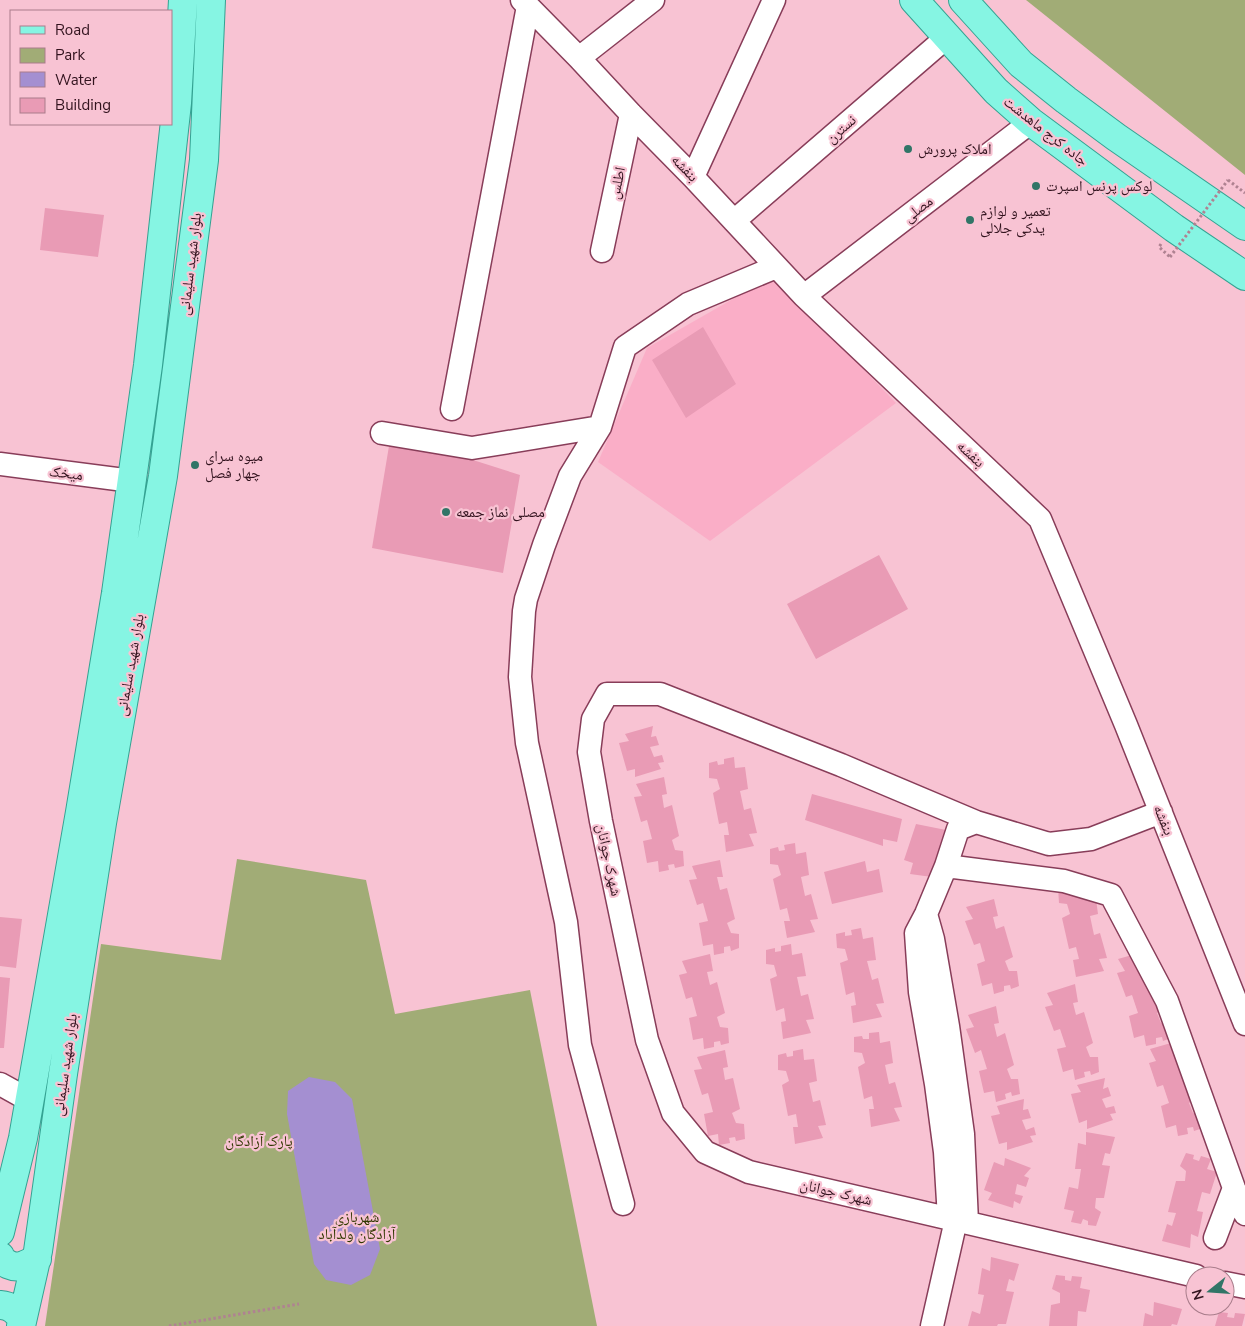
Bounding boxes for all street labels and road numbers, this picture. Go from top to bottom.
street label: جاده کرج ماهدشت [999,92,1093,171]
street label: نسترن [821,110,861,148]
street label: بنفشه [667,150,703,186]
street label: اطلس [604,165,630,201]
street label: مصلی [899,191,937,227]
street label: بلوار شهید سلیمانی [174,211,206,317]
street label: بنفشه [953,436,989,472]
street label: میخک [48,461,84,485]
street label: بلوار شهید سلیمانی [111,612,149,718]
street label: بنفشه [1149,802,1179,838]
street label: شهرک جوانان [592,822,626,898]
street label: بلوار شهید سلیمانی [48,1012,82,1118]
street label: شهرک جوانان [798,1174,874,1210]

